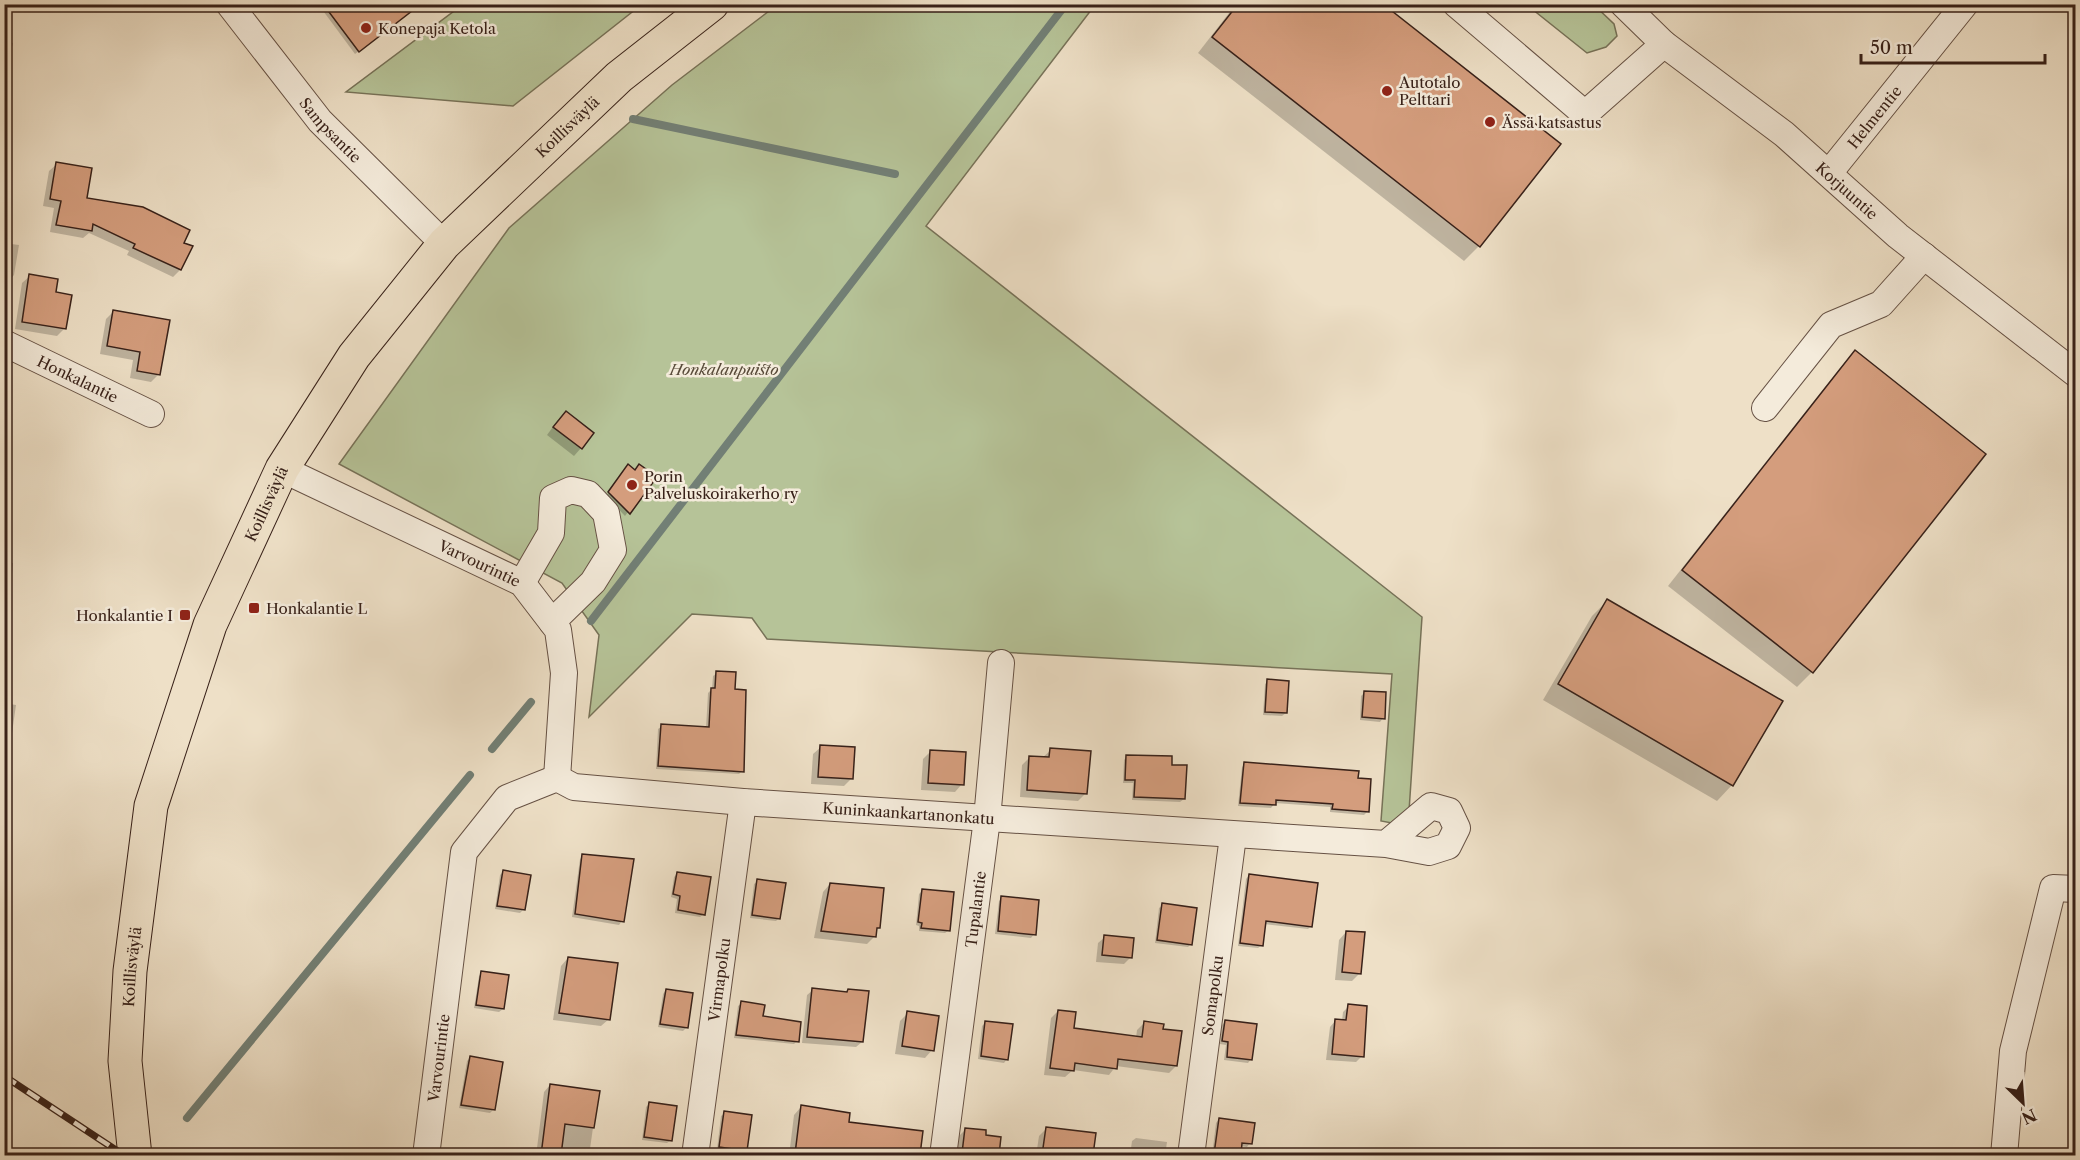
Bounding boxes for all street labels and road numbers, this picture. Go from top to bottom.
street label: Helmentie [1843,82,1905,152]
street label: Koillisväylä [531,92,603,161]
street label: Sampsantie [296,94,366,166]
street label: Korjuuntie [1812,158,1882,223]
street label: Honkalantie [34,351,121,406]
street label: Koillisväylä [240,463,292,544]
street label: Varvourintie [435,535,524,591]
street label: Kuninkaankartanonkatu [822,798,995,828]
street label: Tupalantie [961,870,990,949]
street label: Koillisväylä [119,925,145,1008]
street label: Virmapolku [704,936,734,1024]
street label: Somapolku [1197,954,1227,1037]
street label: Varvourintie [423,1013,453,1104]

